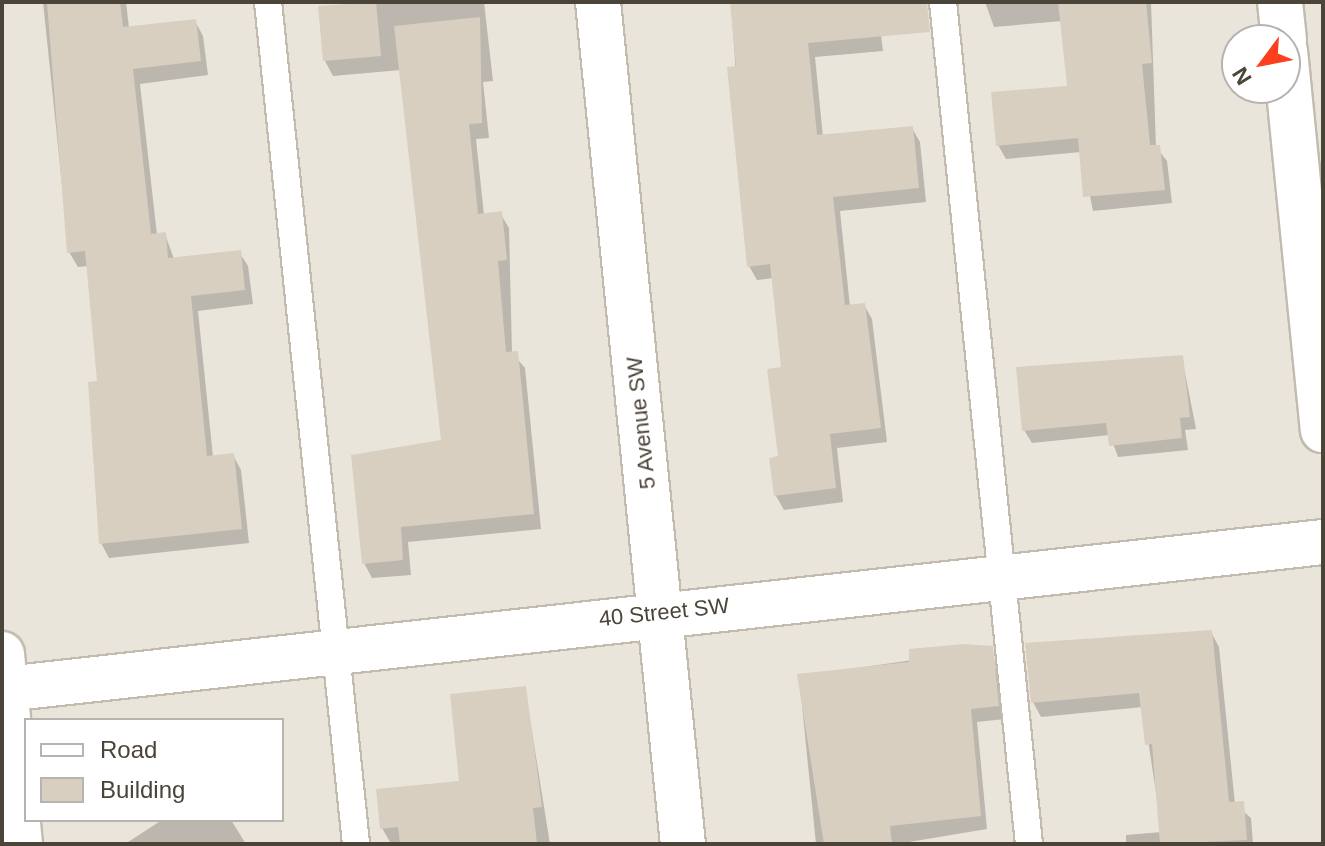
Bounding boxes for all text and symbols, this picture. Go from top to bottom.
north arrow [1221,24,1301,104]
text: N [1227,63,1257,89]
street label: 5 Avenue SW [621,355,661,491]
street label: 40 Street SW [598,592,730,632]
legend [24,718,284,822]
text: Road [100,736,157,763]
text: Building [100,776,185,803]

